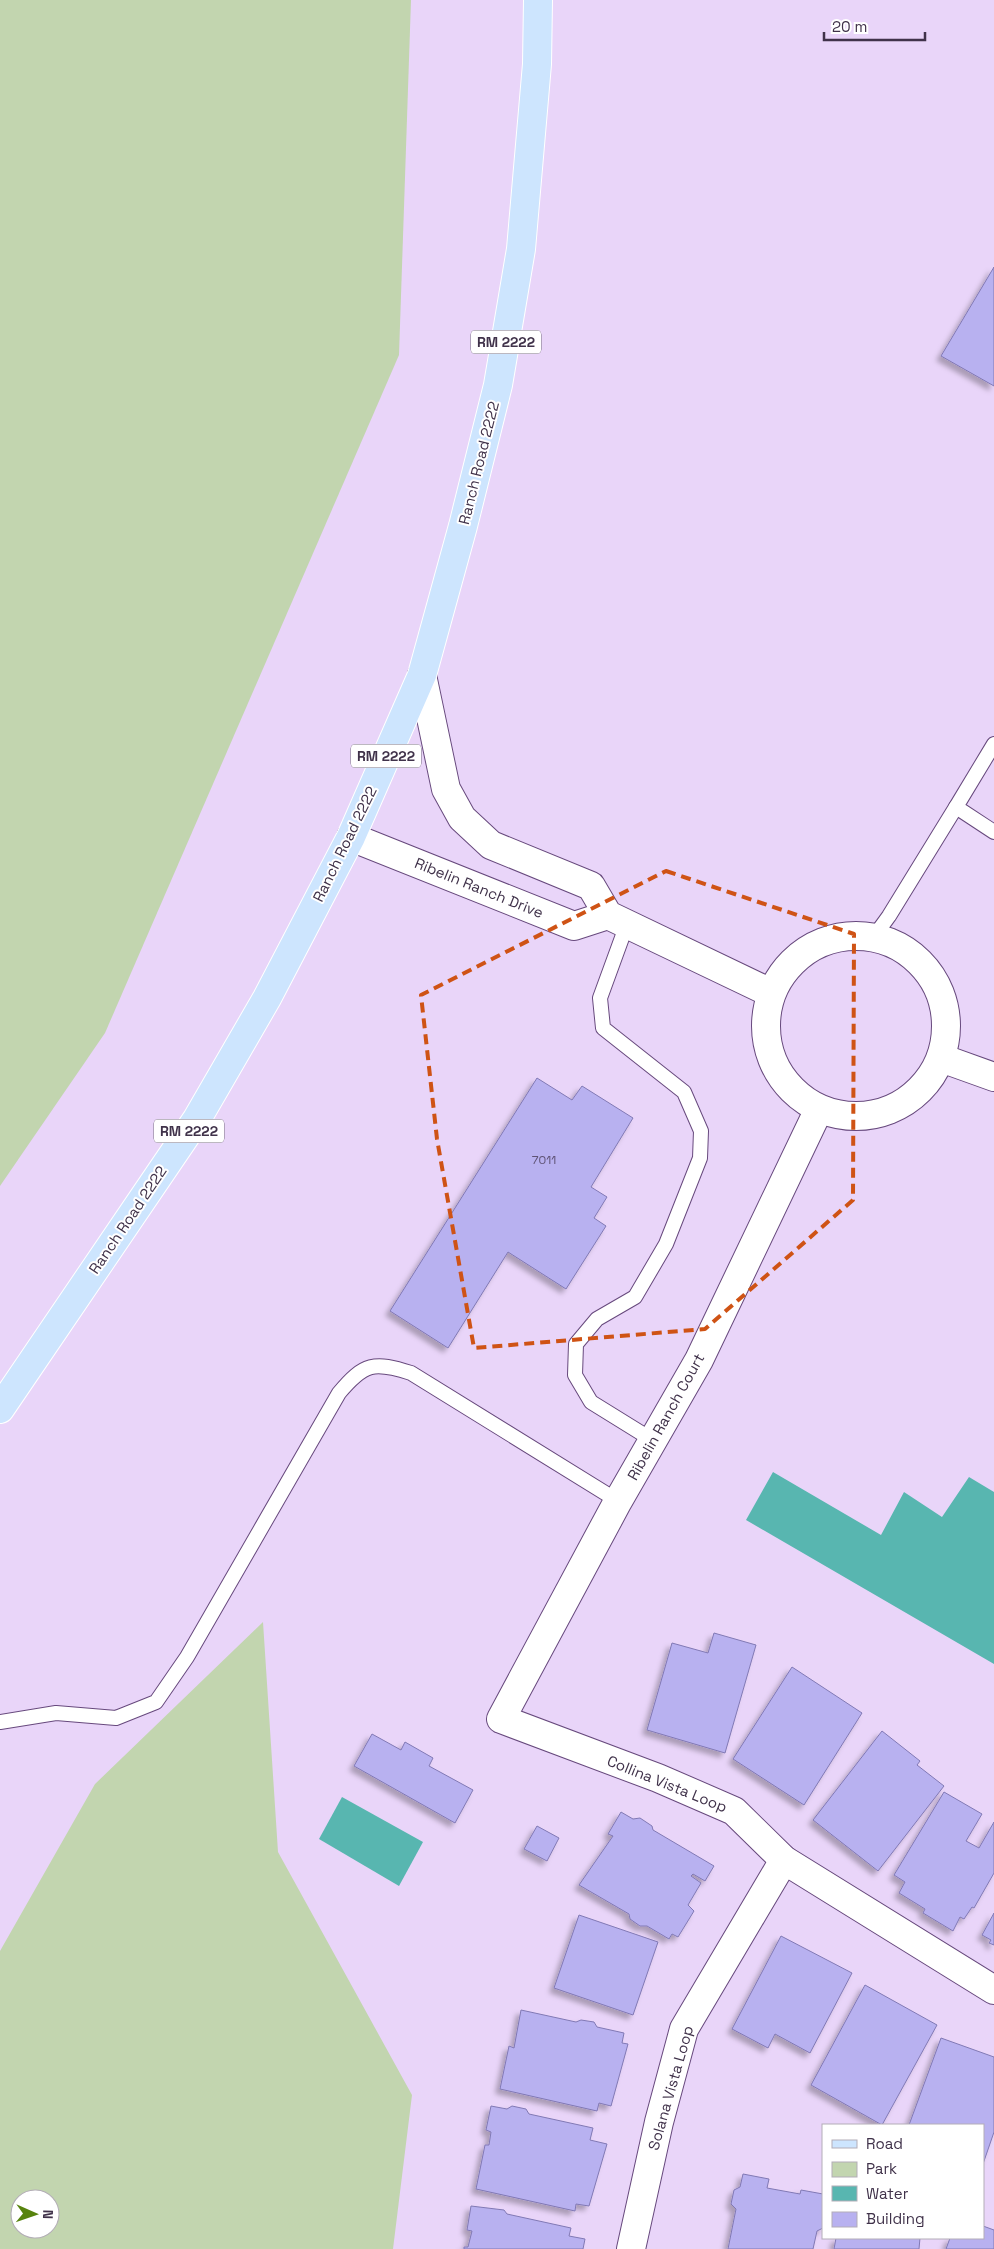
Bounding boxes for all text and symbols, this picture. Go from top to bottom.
scale bar [824,10,925,42]
text: 20 m [832,17,867,36]
road number: RM 2222 [471,331,541,354]
street label: Ranch Road 2222 [454,399,503,526]
road number: RM 2222 [351,744,421,768]
street label: Ranch Road 2222 [308,783,381,905]
street label: Ribelin Ranch Drive [412,853,547,922]
road number: RM 2222 [154,1120,224,1142]
house number: 7011 [532,1152,556,1168]
street label: Ranch Road 2222 [84,1162,171,1277]
street label: Ribelin Ranch Court [623,1350,708,1483]
street label: Collina Vista Loop [604,1751,730,1816]
street label: Solana Vista Loop [644,2023,697,2152]
legend [822,2124,984,2239]
text: Road [866,2134,903,2153]
text: Park [866,2159,897,2178]
text: Water [866,2184,909,2203]
north arrow [10,2189,60,2239]
text: N [39,2209,57,2219]
text: Building [866,2209,925,2228]

